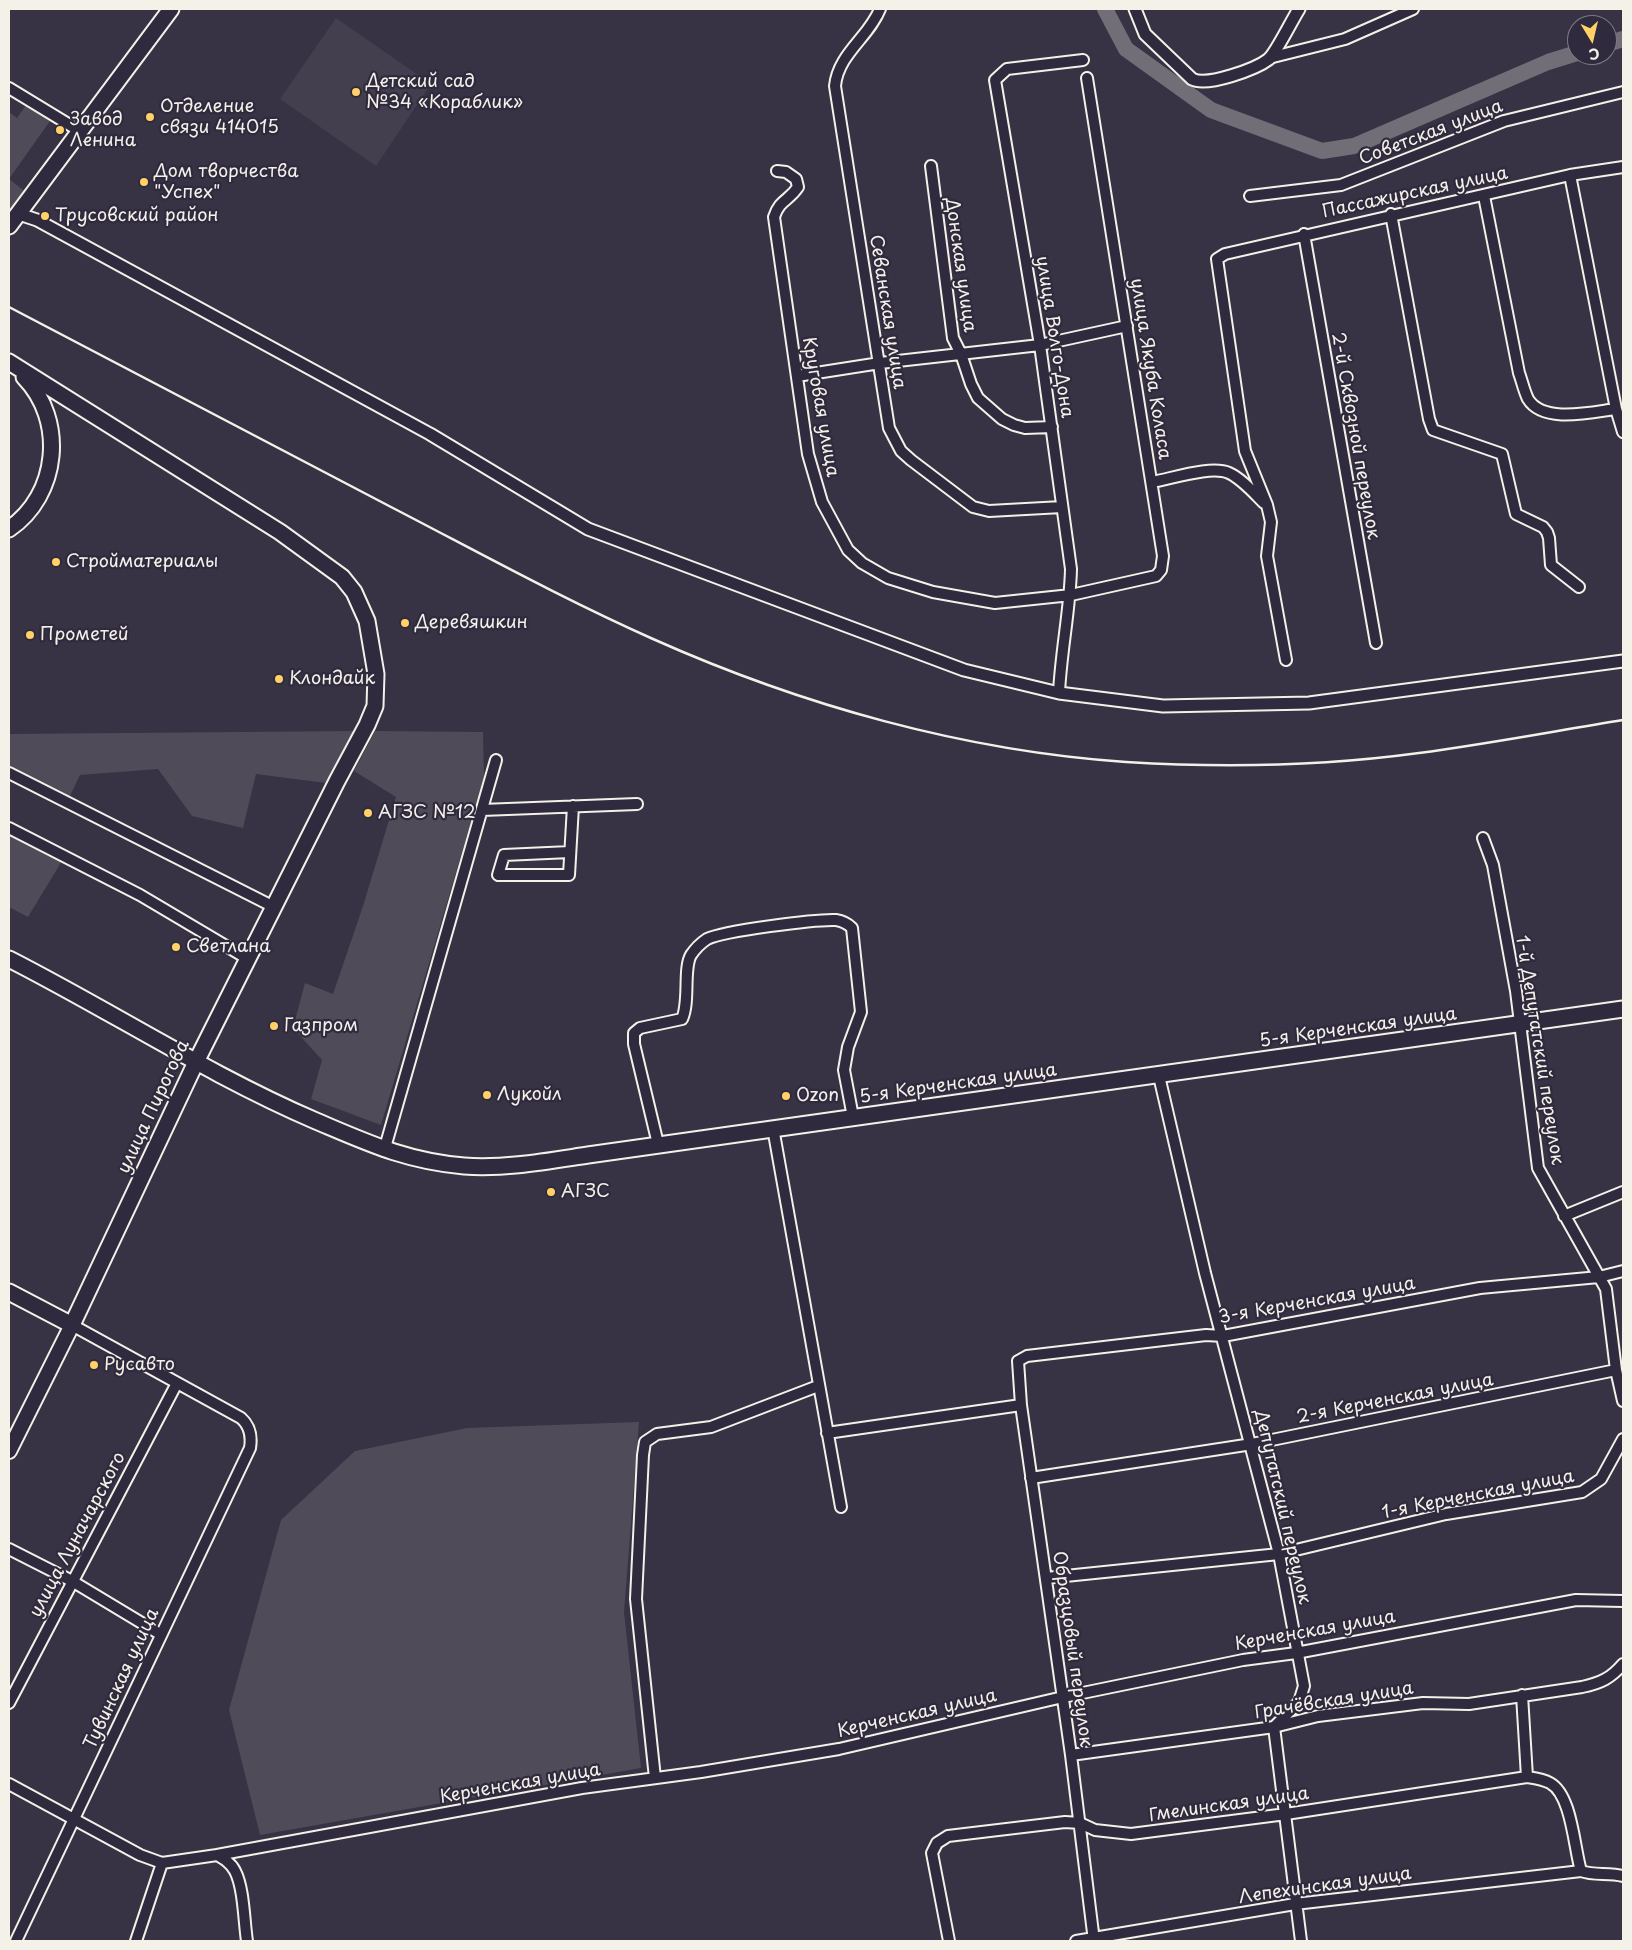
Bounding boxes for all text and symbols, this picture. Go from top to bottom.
north arrow [1567,15,1617,65]
text: С [1587,43,1601,66]
place label: Детский сад №34 «Кораблик» [366,71,523,114]
marker: Детский сад №34 «Кораблик» [350,86,362,98]
place label: Отделение связи 414015 [160,96,279,138]
street label: Советская улица [1356,96,1506,170]
place label: Завод Ленина [70,109,136,152]
marker: Отделение связи 414015 [144,111,156,123]
marker: Завод Ленина [54,124,66,136]
place label: Дом творчества "Успех" [154,161,298,203]
street label: Пассажирская улица [1320,163,1510,223]
marker: Дом творчества "Успех" [138,176,150,188]
street label: Донская улица [940,197,980,333]
place label: Трусовский район [55,205,219,227]
marker: Трусовский район [39,210,51,222]
street label: Севанская улица [864,233,910,391]
street label: улица Волго-Дона [1031,255,1077,419]
street label: улица Якуба Коласа [1125,277,1175,461]
street label: 2-й Сквозной переулок [1326,331,1384,541]
street label: Круговая улица [797,335,843,479]
place label: Стройматериалы [66,551,218,573]
marker: Стройматериалы [50,556,62,568]
place label: Деревяшкин [415,612,528,634]
marker: Деревяшкин [399,617,411,629]
place label: Прометей [40,624,129,646]
marker: Прометей [24,629,36,641]
place label: Клондайк [289,668,375,690]
marker: Клондайк [273,673,285,685]
place label: АГЗС №12 [378,802,476,824]
marker: АГЗС №12 [362,807,374,819]
street label: 1-й Депутатский переулок [1510,934,1568,1166]
place label: Светлана [186,936,271,958]
marker: Светлана [170,941,182,953]
street label: 5-я Керченская улица [1258,1003,1458,1053]
place label: Газпром [284,1015,358,1037]
marker: Газпром [268,1020,280,1032]
street label: улица Пирогова [114,1037,194,1177]
street label: 5-я Керченская улица [858,1059,1058,1109]
place label: Лукойл [497,1084,562,1106]
place label: Ozon [796,1085,839,1107]
marker: Лукойл [481,1089,493,1101]
marker: Ozon [780,1090,792,1102]
place label: АГЗС [561,1181,610,1203]
marker: АГЗС [545,1186,557,1198]
street label: 3-я Керченская улица [1217,1273,1417,1329]
place label: Русавто [104,1354,175,1376]
marker: Русавто [88,1359,100,1371]
street label: 2-я Керченская улица [1295,1369,1495,1429]
street label: Депутатский переулок [1249,1408,1315,1606]
street label: улица Луначарского [25,1449,131,1621]
street label: 1-я Керченская улица [1380,1466,1576,1524]
street label: Образцовый переулок [1048,1550,1096,1748]
street label: Тувинская улица [80,1605,164,1753]
street label: Керченская улица [1233,1606,1397,1656]
street label: Грачёвская улица [1253,1678,1415,1724]
street label: Керченская улица [835,1685,999,1743]
street label: Керченская улица [438,1759,602,1809]
street label: Гмелинская улица [1148,1783,1310,1827]
street label: Лепехинская улица [1237,1863,1413,1909]

